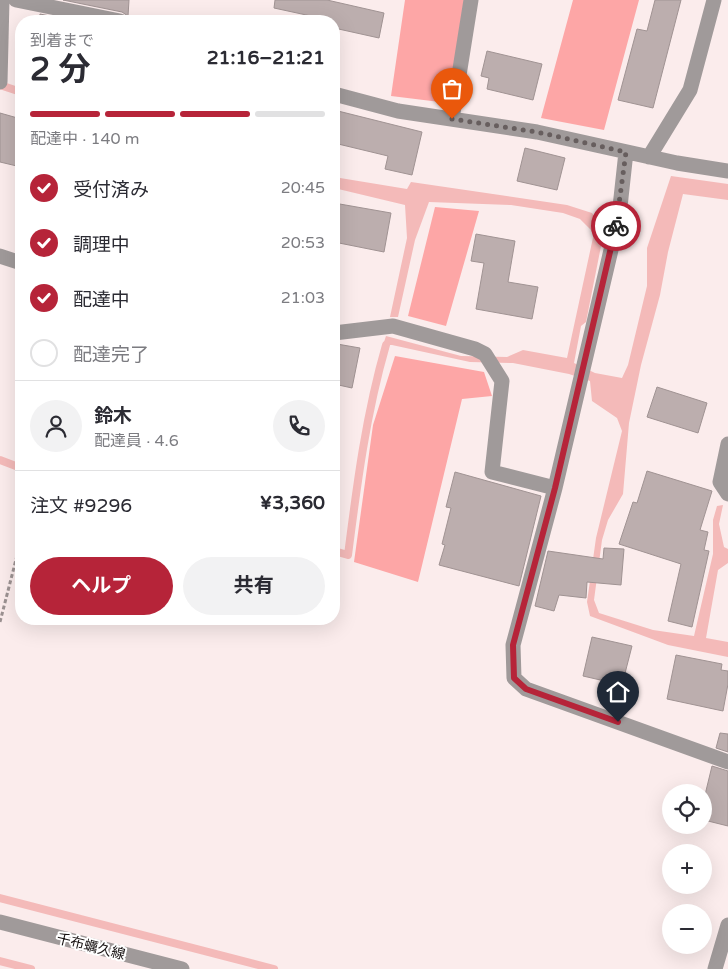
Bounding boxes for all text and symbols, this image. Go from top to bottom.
text: 到着まで [30,31,94,51]
text: 21:16–21:21 [207,47,325,69]
text: 2 分 [30,51,90,89]
pin [431,68,473,119]
icon: bag [438,75,466,103]
text: 配達中 · 140 m [30,129,139,149]
icon: check [30,174,58,202]
text: 20:45 [281,178,325,198]
text: 受付済み [73,179,149,201]
courier [591,201,641,251]
icon: bike [602,212,630,240]
icon: check [30,229,58,257]
text: 20:53 [281,233,325,253]
text: 調理中 [73,234,130,256]
icon: check [30,284,58,312]
text: 21:03 [281,288,325,308]
text: 配達中 [73,289,130,311]
text: 配達完了 [73,344,149,366]
button: person [30,400,82,452]
button: phone [273,400,325,452]
text: 鈴木 [94,405,132,427]
text: 配達員 · 4.6 [94,431,179,451]
text: ¥3,360 [260,492,325,514]
text: 注文 #9296 [30,495,132,517]
button: ヘルプ [30,557,173,615]
button: 共有 [183,557,325,615]
pin [597,671,639,722]
icon: home [604,678,632,706]
map controls [662,784,712,954]
button: locate [662,784,712,834]
button: + [662,844,712,894]
button: − [662,904,712,954]
street label: 千布蠣久線 [55,930,127,963]

